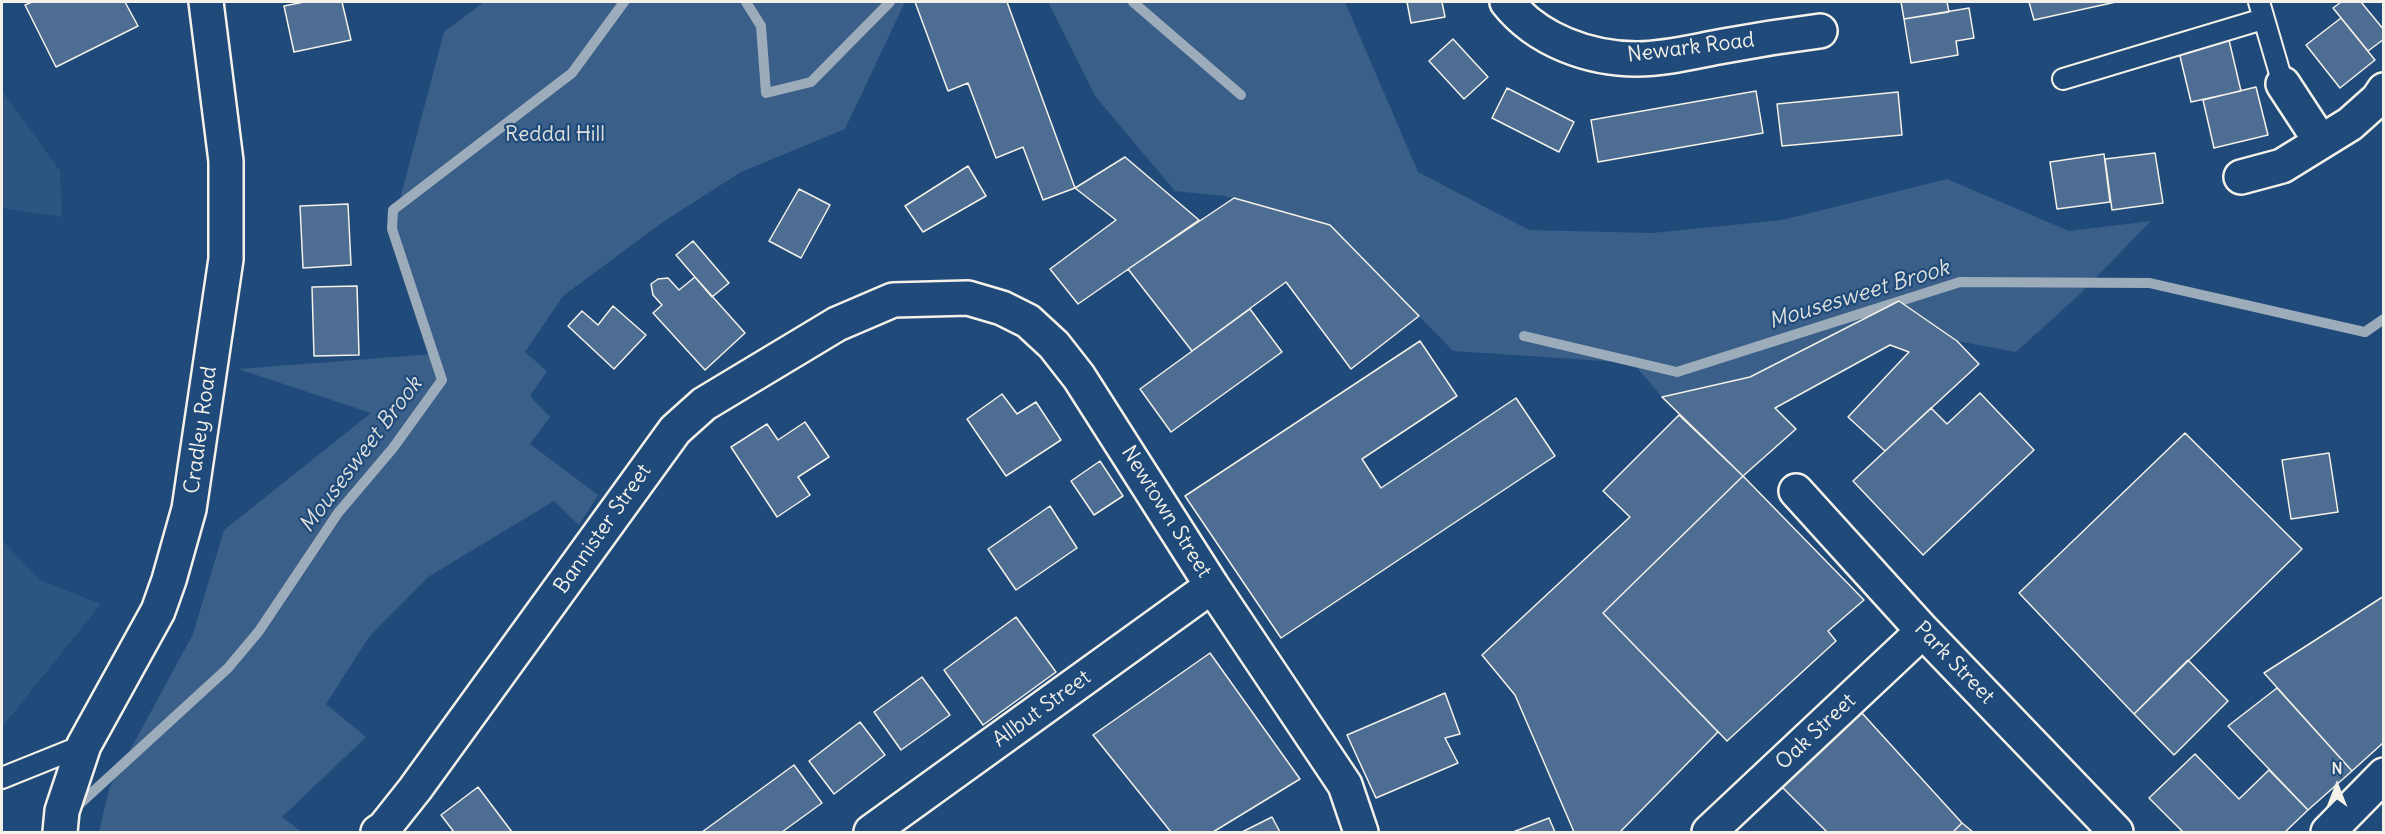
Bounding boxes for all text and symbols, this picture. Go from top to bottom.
street label: Newark Road [1626,28,1756,68]
park label: Reddal Hill [505,122,605,148]
water label: Mousesweet Brook [1765,255,1953,335]
street label: Cradley Road [180,365,222,495]
water label: Mousesweet Brook [294,372,428,538]
street label: Newtown Street [1115,441,1217,583]
street label: Bannister Street [549,459,657,599]
street label: Park Street [1909,617,1999,709]
street label: Allbut Street [988,665,1096,753]
street label: Oak Street [1771,689,1861,775]
north arrow [2307,756,2367,816]
text: N [2331,758,2343,778]

